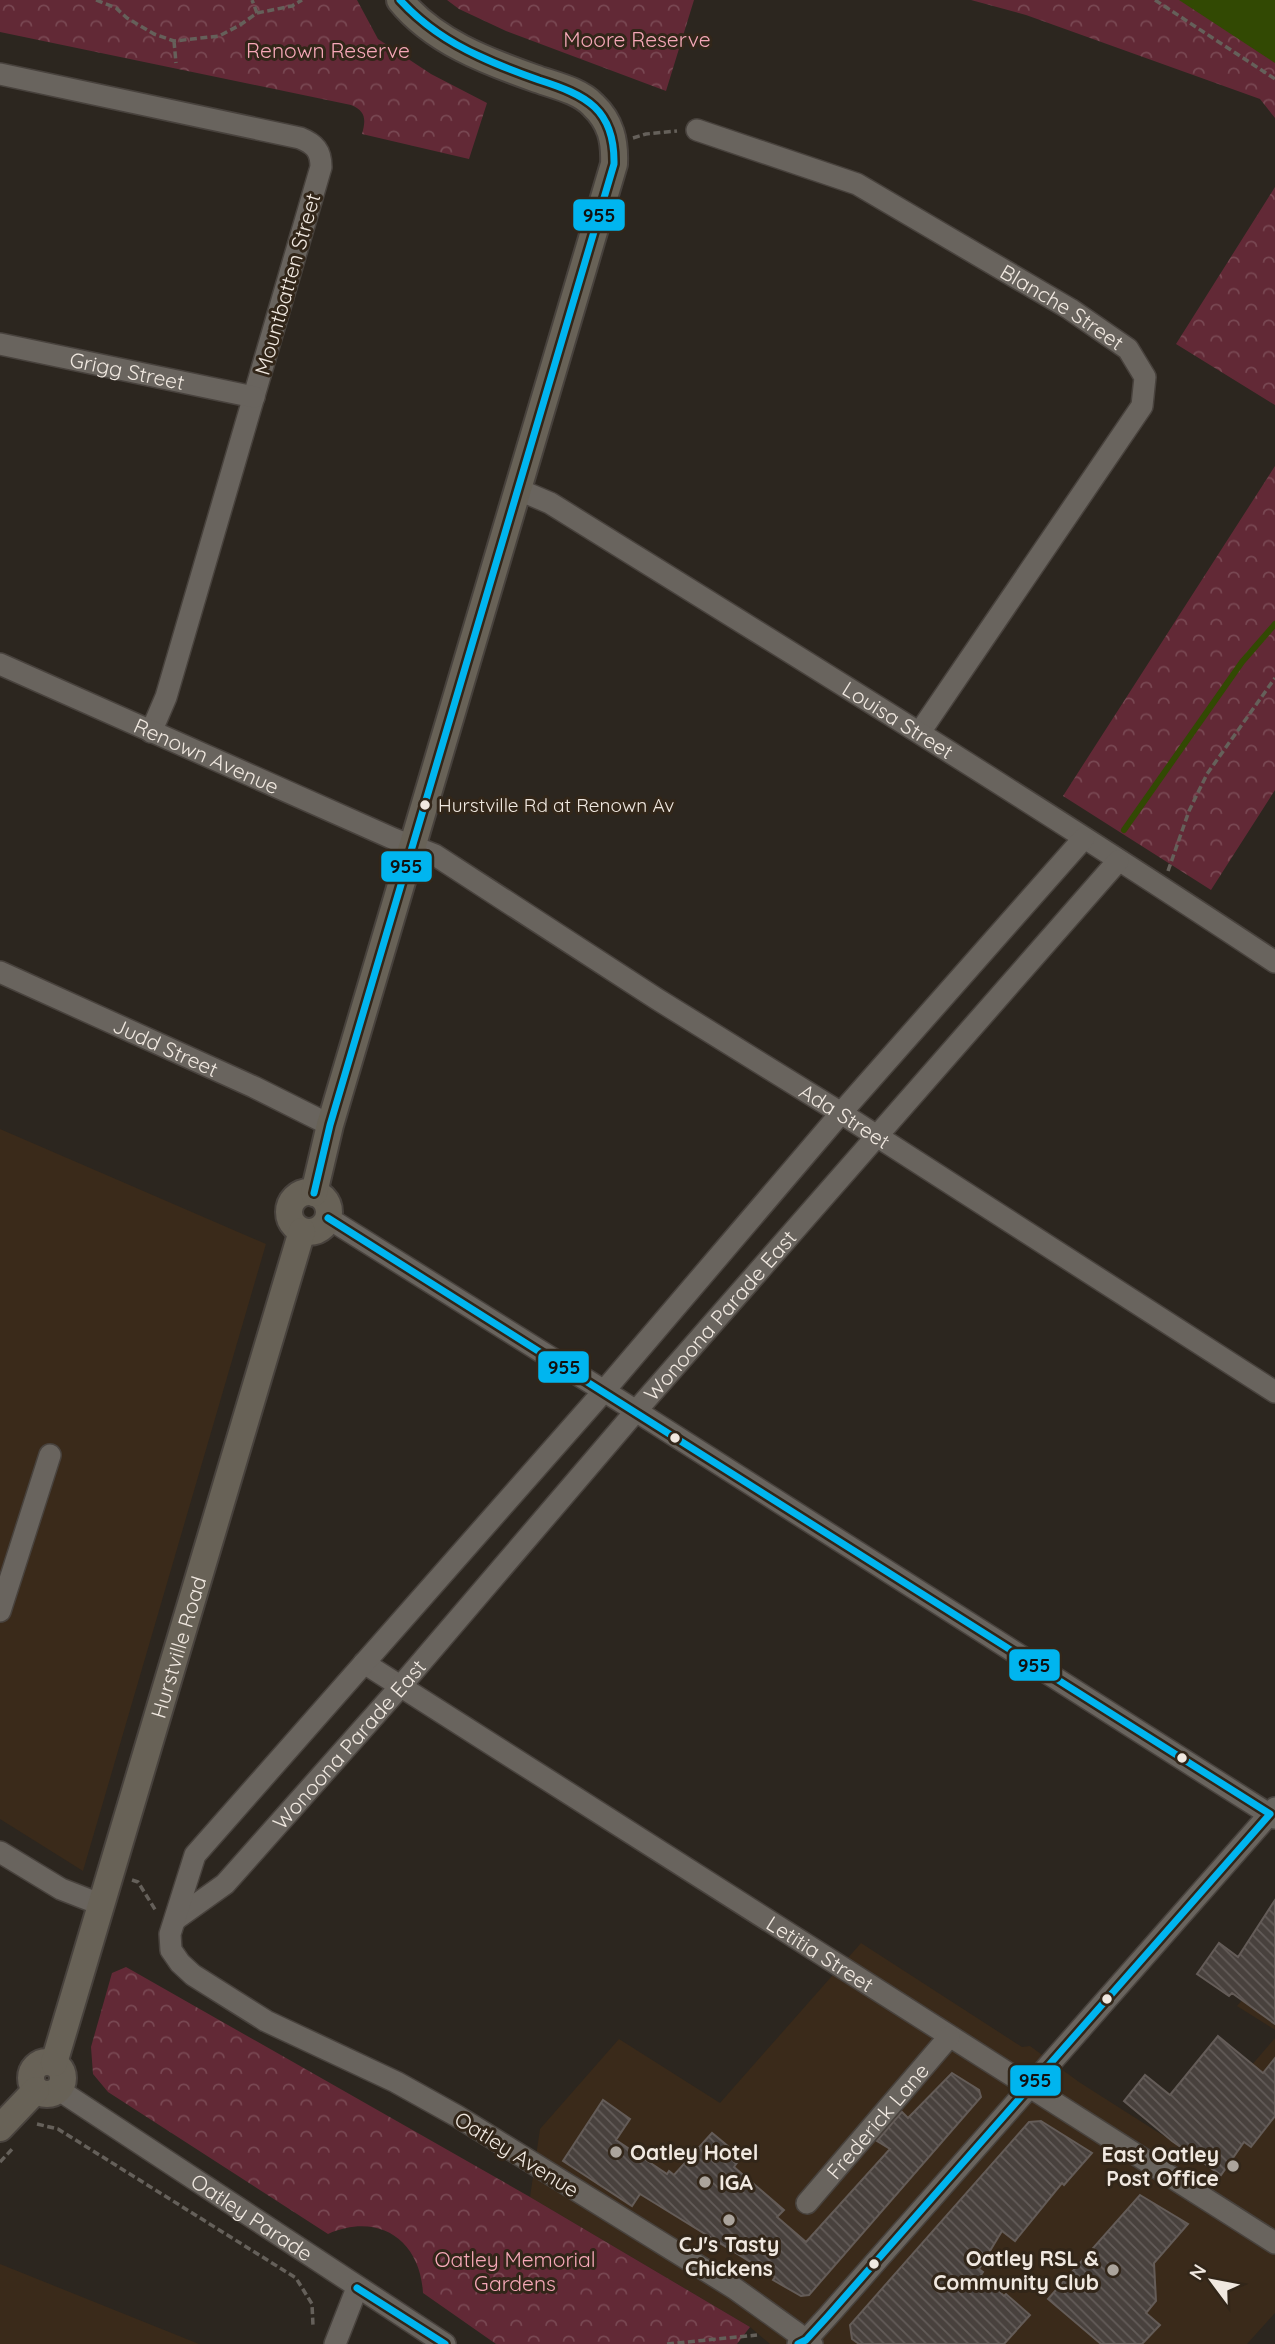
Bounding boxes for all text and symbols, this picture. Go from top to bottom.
park label: Moore Reserve [563,26,711,52]
park label: Renown Reserve [246,37,410,63]
street label: Mountbatten Street [249,190,325,378]
line badge: 955 [572,198,626,232]
text: 955 [583,203,615,227]
street label: Blanche Street [996,258,1129,355]
street label: Grigg Street [68,346,187,395]
street label: Louisa Street [838,675,959,764]
street label: Renown Avenue [130,712,283,799]
place label: Hurstville Rd at Renown Av [438,793,674,817]
marker: Hurstville Rd at Renown Av [418,798,432,812]
line badge: 955 [380,850,433,883]
text: 955 [390,854,422,878]
street label: Judd Street [109,1012,222,1082]
street label: Ada Street [795,1078,895,1154]
street label: Wonoona Parade East [638,1225,802,1406]
line badge: 955 [537,1350,590,1384]
text: 955 [548,1355,580,1379]
unlabelled marker [668,1431,682,1445]
street label: Hurstville Road [145,1573,211,1721]
line badge: 955 [1008,1648,1061,1682]
text: 955 [1018,1653,1050,1677]
street label: Wonoona Parade East [267,1654,431,1835]
unlabelled marker [1175,1751,1189,1765]
street label: Letitia Street [762,1910,879,1997]
unlabelled marker [1100,1992,1114,2006]
street label: Frederick Lane [820,2058,934,2184]
line badge: 955 [1009,2064,1062,2097]
text: 955 [1019,2068,1051,2092]
street label: Oatley Avenue [450,2105,584,2203]
place label: Oatley Hotel [630,2139,758,2165]
place label: East Oatley Post Office [1101,2141,1219,2191]
marker: Oatley Hotel [608,2144,624,2160]
marker: East Oatley Post Office [1225,2158,1241,2174]
street label: Oatley Parade [186,2168,318,2266]
place label: IGA [719,2169,753,2195]
marker: IGA [697,2174,713,2190]
marker: CJ's Tasty Chickens [721,2212,737,2228]
place label: CJ's Tasty Chickens [679,2231,779,2281]
place label: Oatley RSL & Community Club [933,2245,1099,2295]
park label: Oatley Memorial Gardens [434,2246,596,2296]
north arrow [1177,2246,1247,2316]
unlabelled marker [867,2257,881,2271]
text: N [1184,2260,1211,2284]
marker: Oatley RSL & Community Club [1105,2262,1121,2278]

